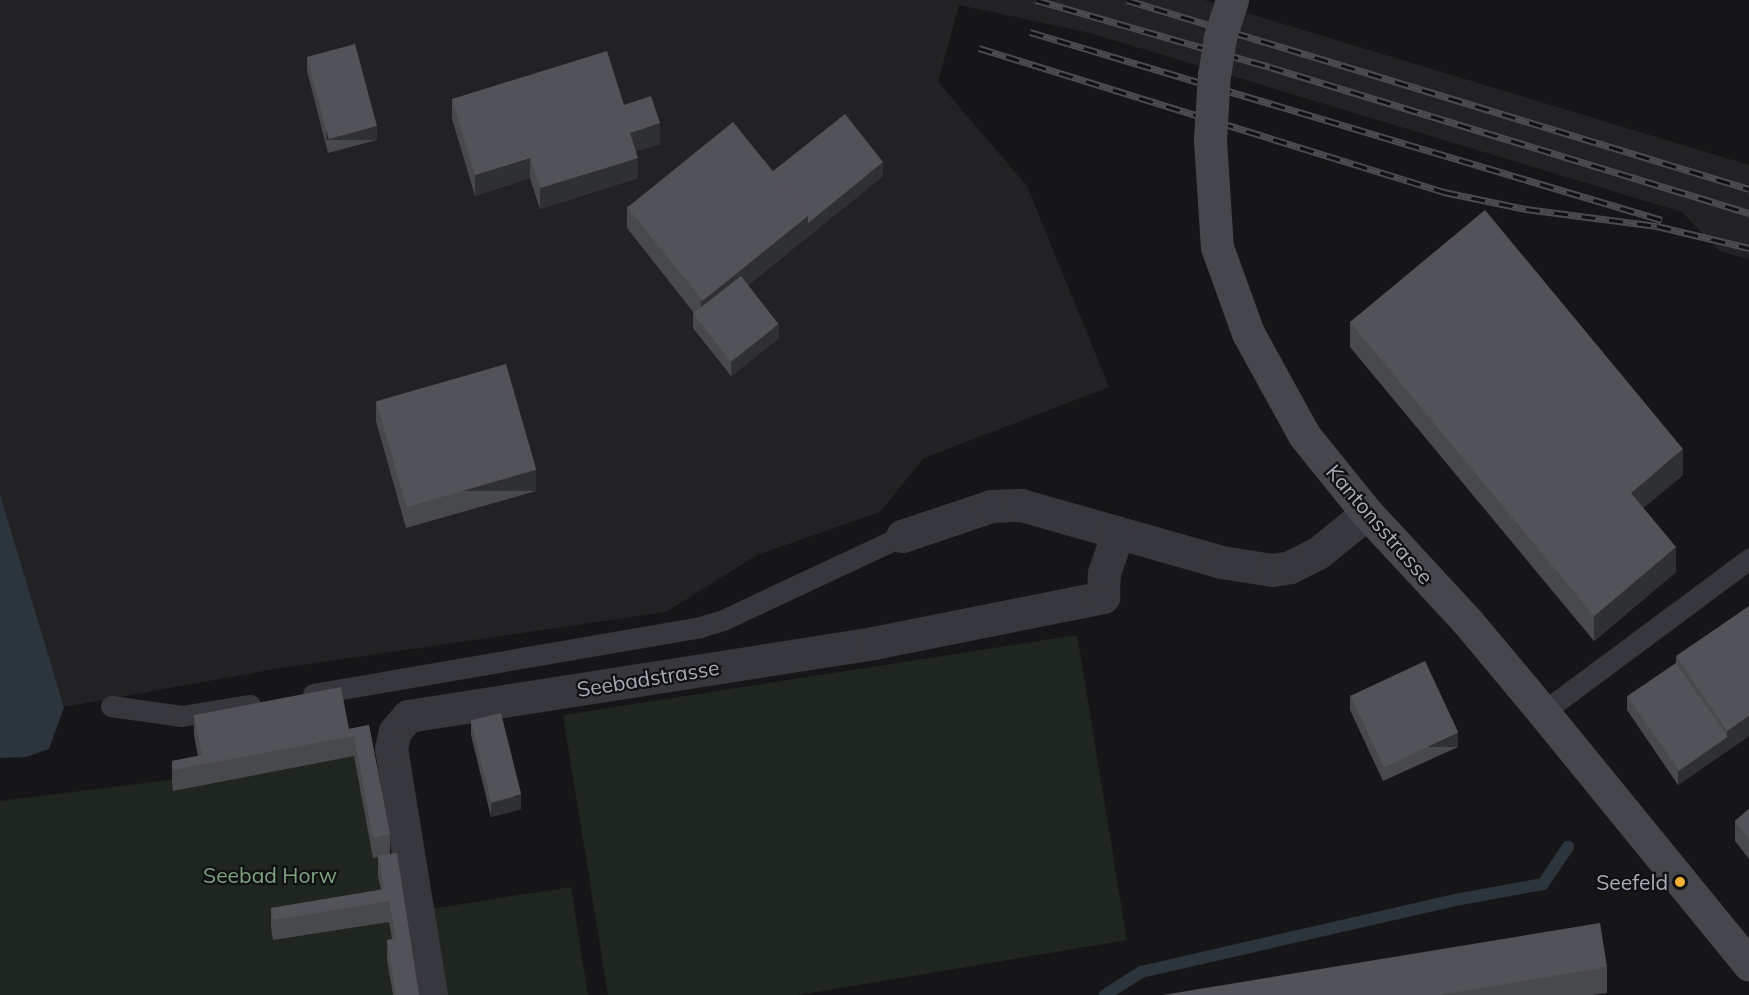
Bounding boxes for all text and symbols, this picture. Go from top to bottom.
street label: Kantonsstrasse [1321,459,1439,589]
street label: Seebadstrasse [575,654,721,702]
park label: Seebad Horw [203,862,337,888]
place label: Seefeld [1596,869,1668,895]
marker: Seefeld [1673,875,1687,889]

